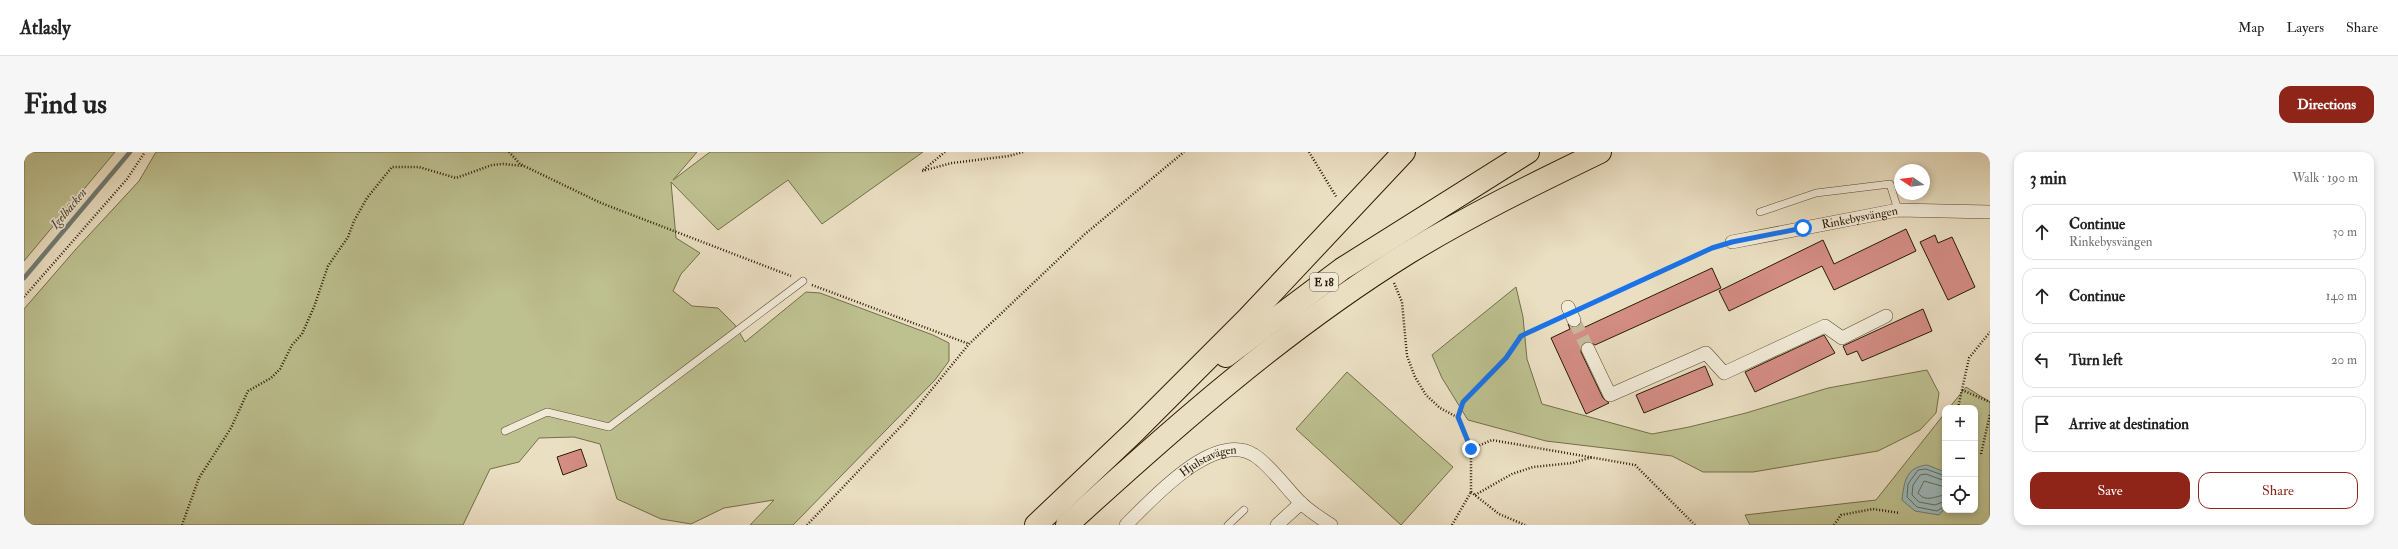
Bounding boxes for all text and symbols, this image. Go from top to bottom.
text: Atlasly [20,16,71,40]
text: Map [2238,19,2264,36]
text: Layers [2286,19,2324,36]
text: Share [2346,19,2378,36]
button: Directions [2279,86,2374,123]
text: Find us [24,87,107,122]
north arrow [1894,164,1930,200]
text: 3 min [2030,168,2067,189]
text: Walk · 190 m [2292,170,2358,186]
water label: Igelbäcken [46,185,90,233]
street label: Rinkebysvängen [1820,203,1899,233]
text: Continue [2069,215,2125,234]
route start [1794,219,1812,237]
icon: ahead [2031,221,2053,243]
text: 30 m [2333,224,2357,240]
text: Rinkebysvängen [2069,234,2153,250]
road number: E 18 [1310,273,1338,291]
icon: ahead [2031,285,2053,307]
text: Continue [2069,287,2125,306]
text: 140 m [2326,288,2357,304]
icon: left [2031,349,2053,371]
text: Turn left [2069,351,2123,370]
text: 20 m [2331,352,2357,368]
map controls [1942,405,1978,513]
button: + [1942,405,1978,441]
icon: arrive [2031,413,2053,435]
text: Arrive at destination [2069,415,2189,434]
route end [1462,440,1480,458]
button: − [1942,441,1978,477]
street label: Hjulstavägen [1177,443,1237,480]
button: Save [2030,472,2190,509]
button: Share [2198,472,2358,509]
button: locate [1942,477,1978,513]

